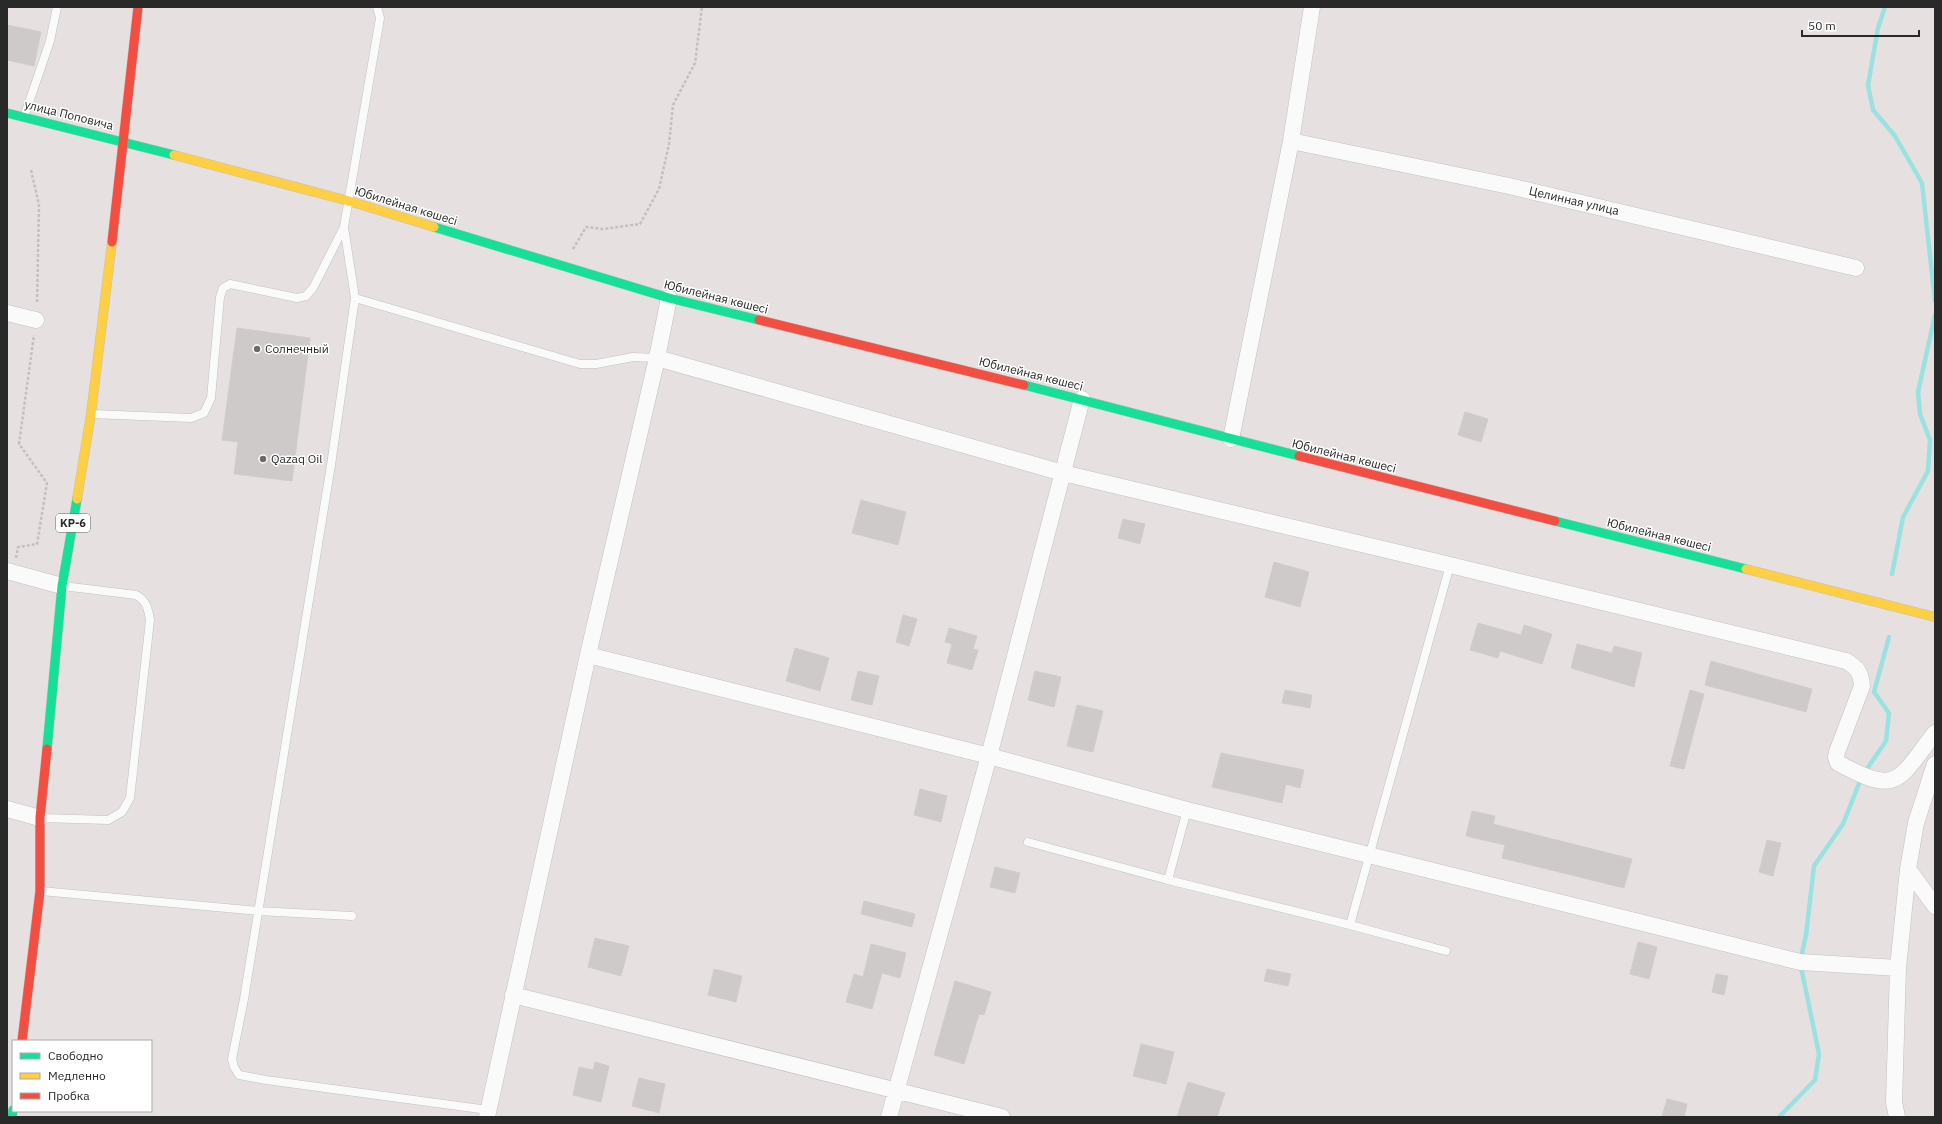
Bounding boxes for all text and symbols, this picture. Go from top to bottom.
scale bar [1802,12,1919,38]
text: 50 m [1808,18,1836,33]
street label: улица Поповича [23,96,116,133]
street label: Юбилейная көшесі [353,183,459,228]
street label: Целинная улица [1528,183,1621,218]
street label: Юбилейная көшесі [662,276,770,317]
place label: Солнечный [265,341,329,356]
marker: Солнечный [252,344,262,354]
street label: Юбилейная көшесі [977,353,1085,394]
street label: Юбилейная көшесі [1290,435,1398,476]
place label: Qazaq Oil [271,451,322,466]
marker: Qazaq Oil [258,454,268,464]
road number: KP-6 [56,514,90,532]
street label: Юбилейная көшесі [1605,514,1713,555]
legend [12,1040,152,1112]
text: Свободно [48,1048,104,1063]
text: Медленно [48,1068,106,1083]
text: Пробка [48,1088,90,1103]

